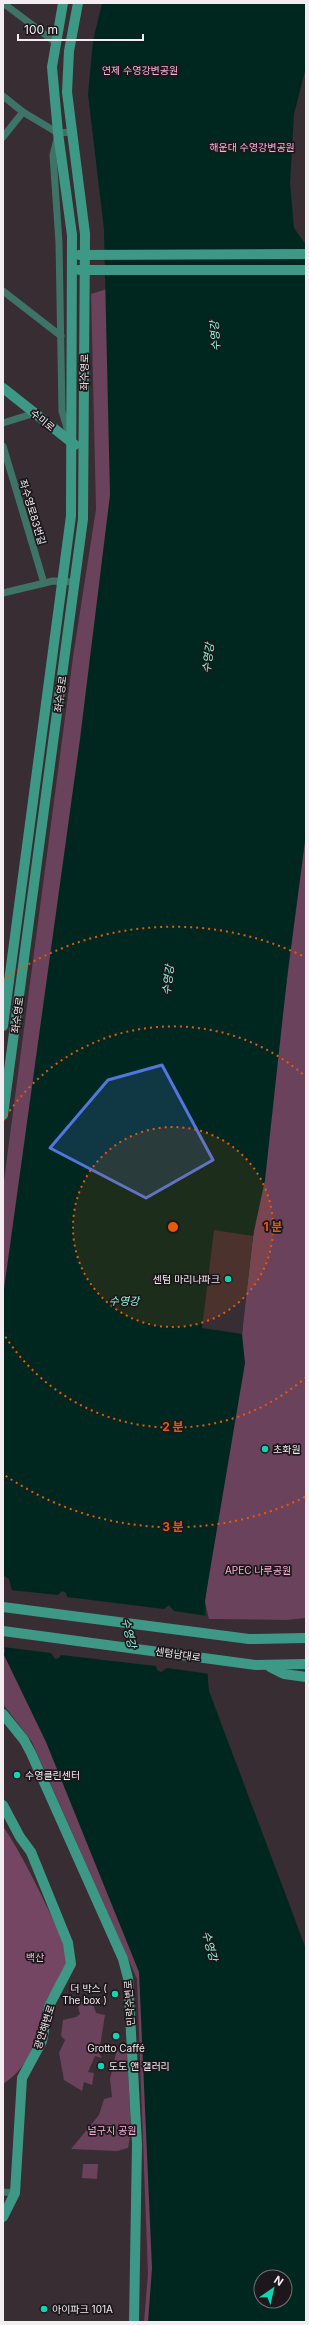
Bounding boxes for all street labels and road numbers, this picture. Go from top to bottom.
street label: 좌수영로 [78,353,90,391]
street label: 수미로 [28,407,58,433]
street label: 좌수영로83번길 [17,478,49,546]
street label: 좌수영로 [51,675,69,713]
street label: 좌수영로 [8,996,26,1034]
street label: 센텀남대로 [154,1645,202,1663]
street label: 민락수변로 [121,1980,137,2026]
street label: 광안해변로 [31,2003,57,2051]

